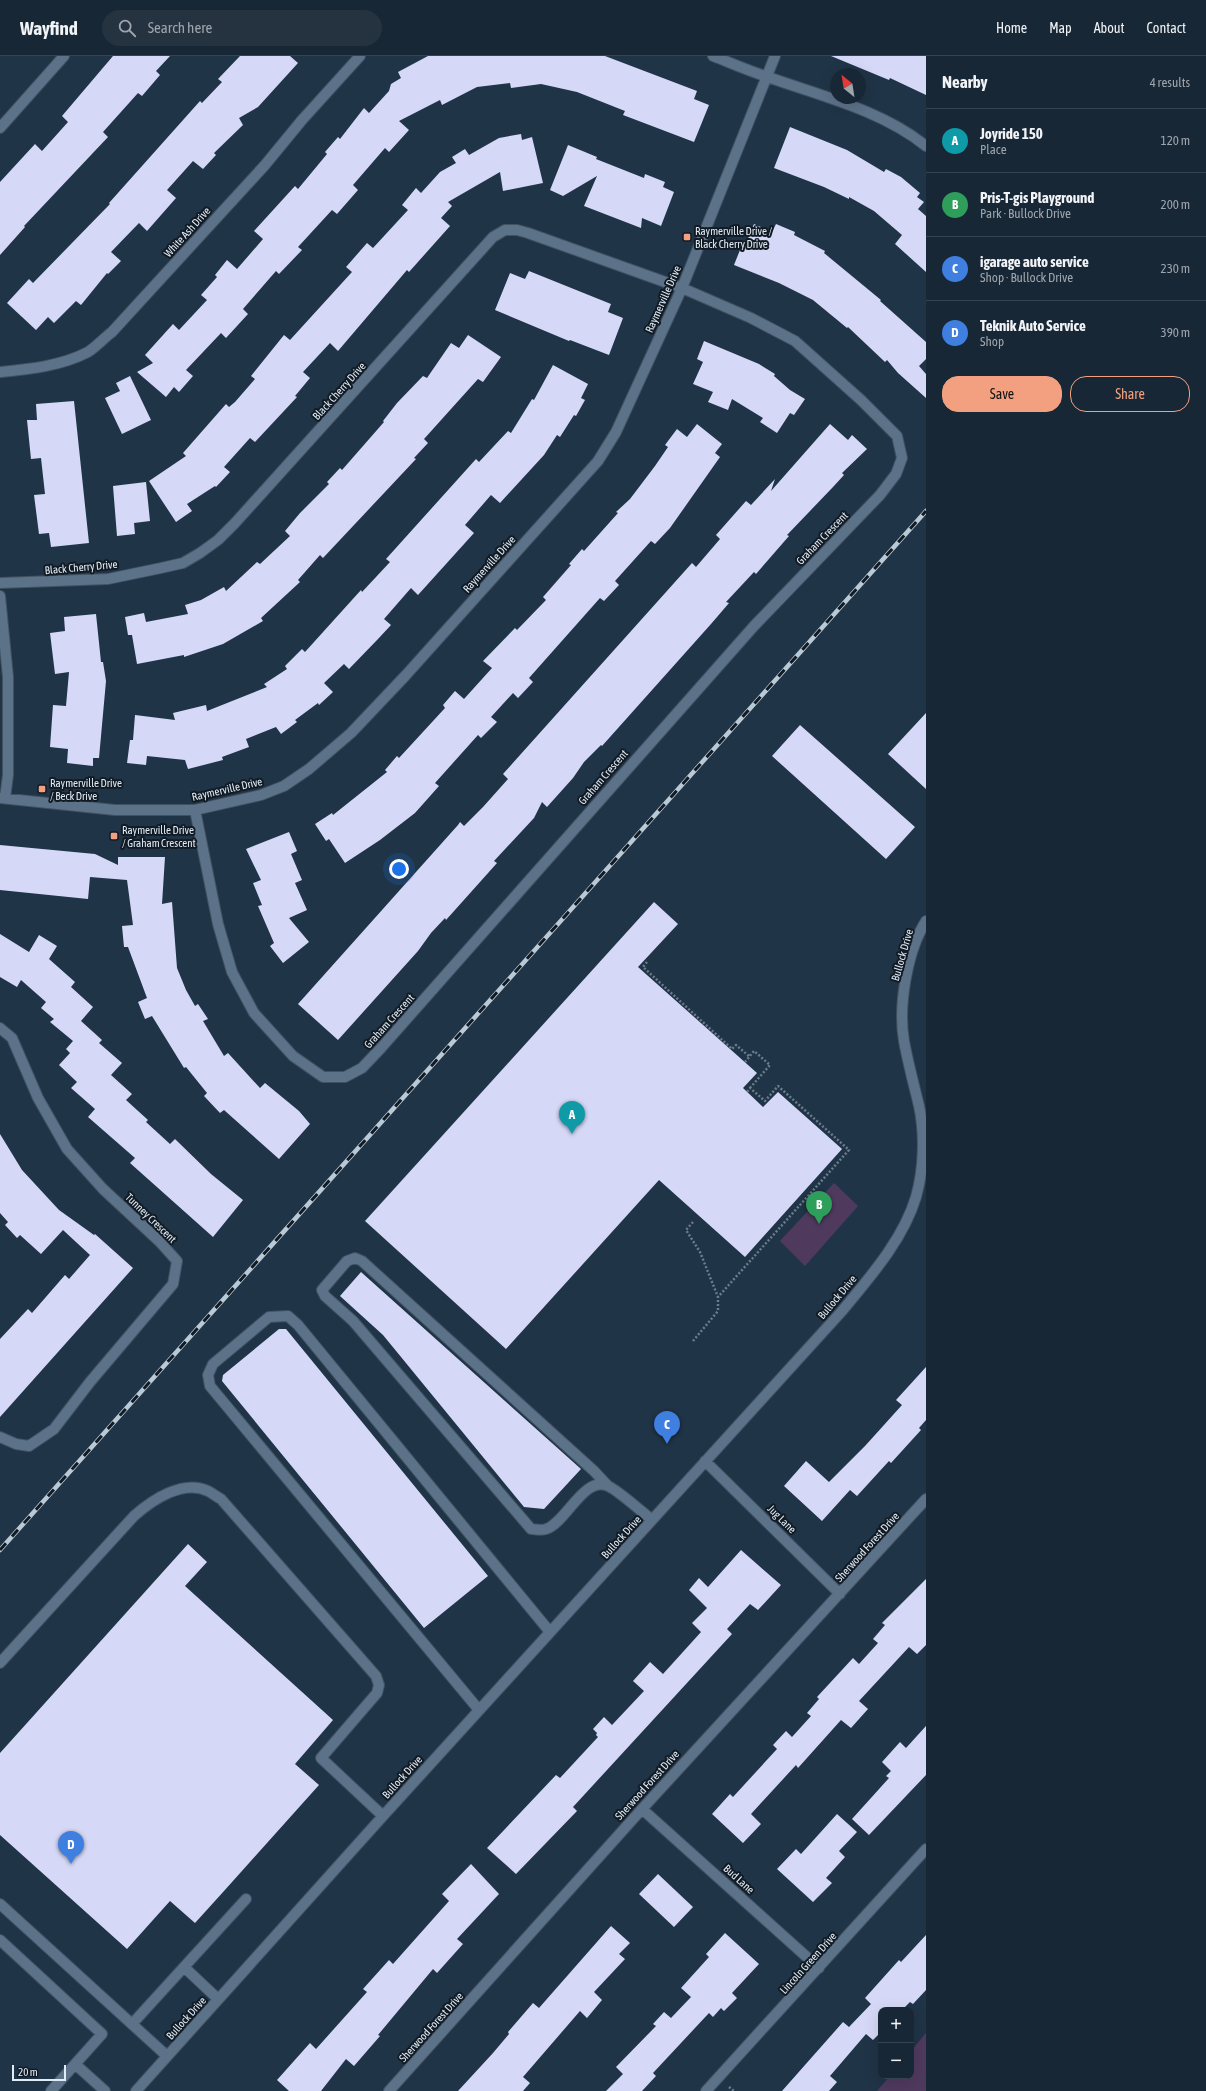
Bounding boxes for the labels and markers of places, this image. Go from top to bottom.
place label: Raymerville Drive / Black Cherry Drive [695,225,772,250]
marker: Raymerville Drive / Black Cherry Drive [682,232,692,242]
place label: Raymerville Drive / Beck Drive [50,777,122,802]
marker: Raymerville Drive / Beck Drive [37,784,47,794]
place label: Raymerville Drive / Graham Crescent [122,824,196,849]
marker: Raymerville Drive / Graham Crescent [109,831,119,841]
pin: A [559,1101,585,1134]
pin: B [806,1191,832,1224]
pin: C [654,1411,680,1444]
pin: D [58,1831,84,1864]

